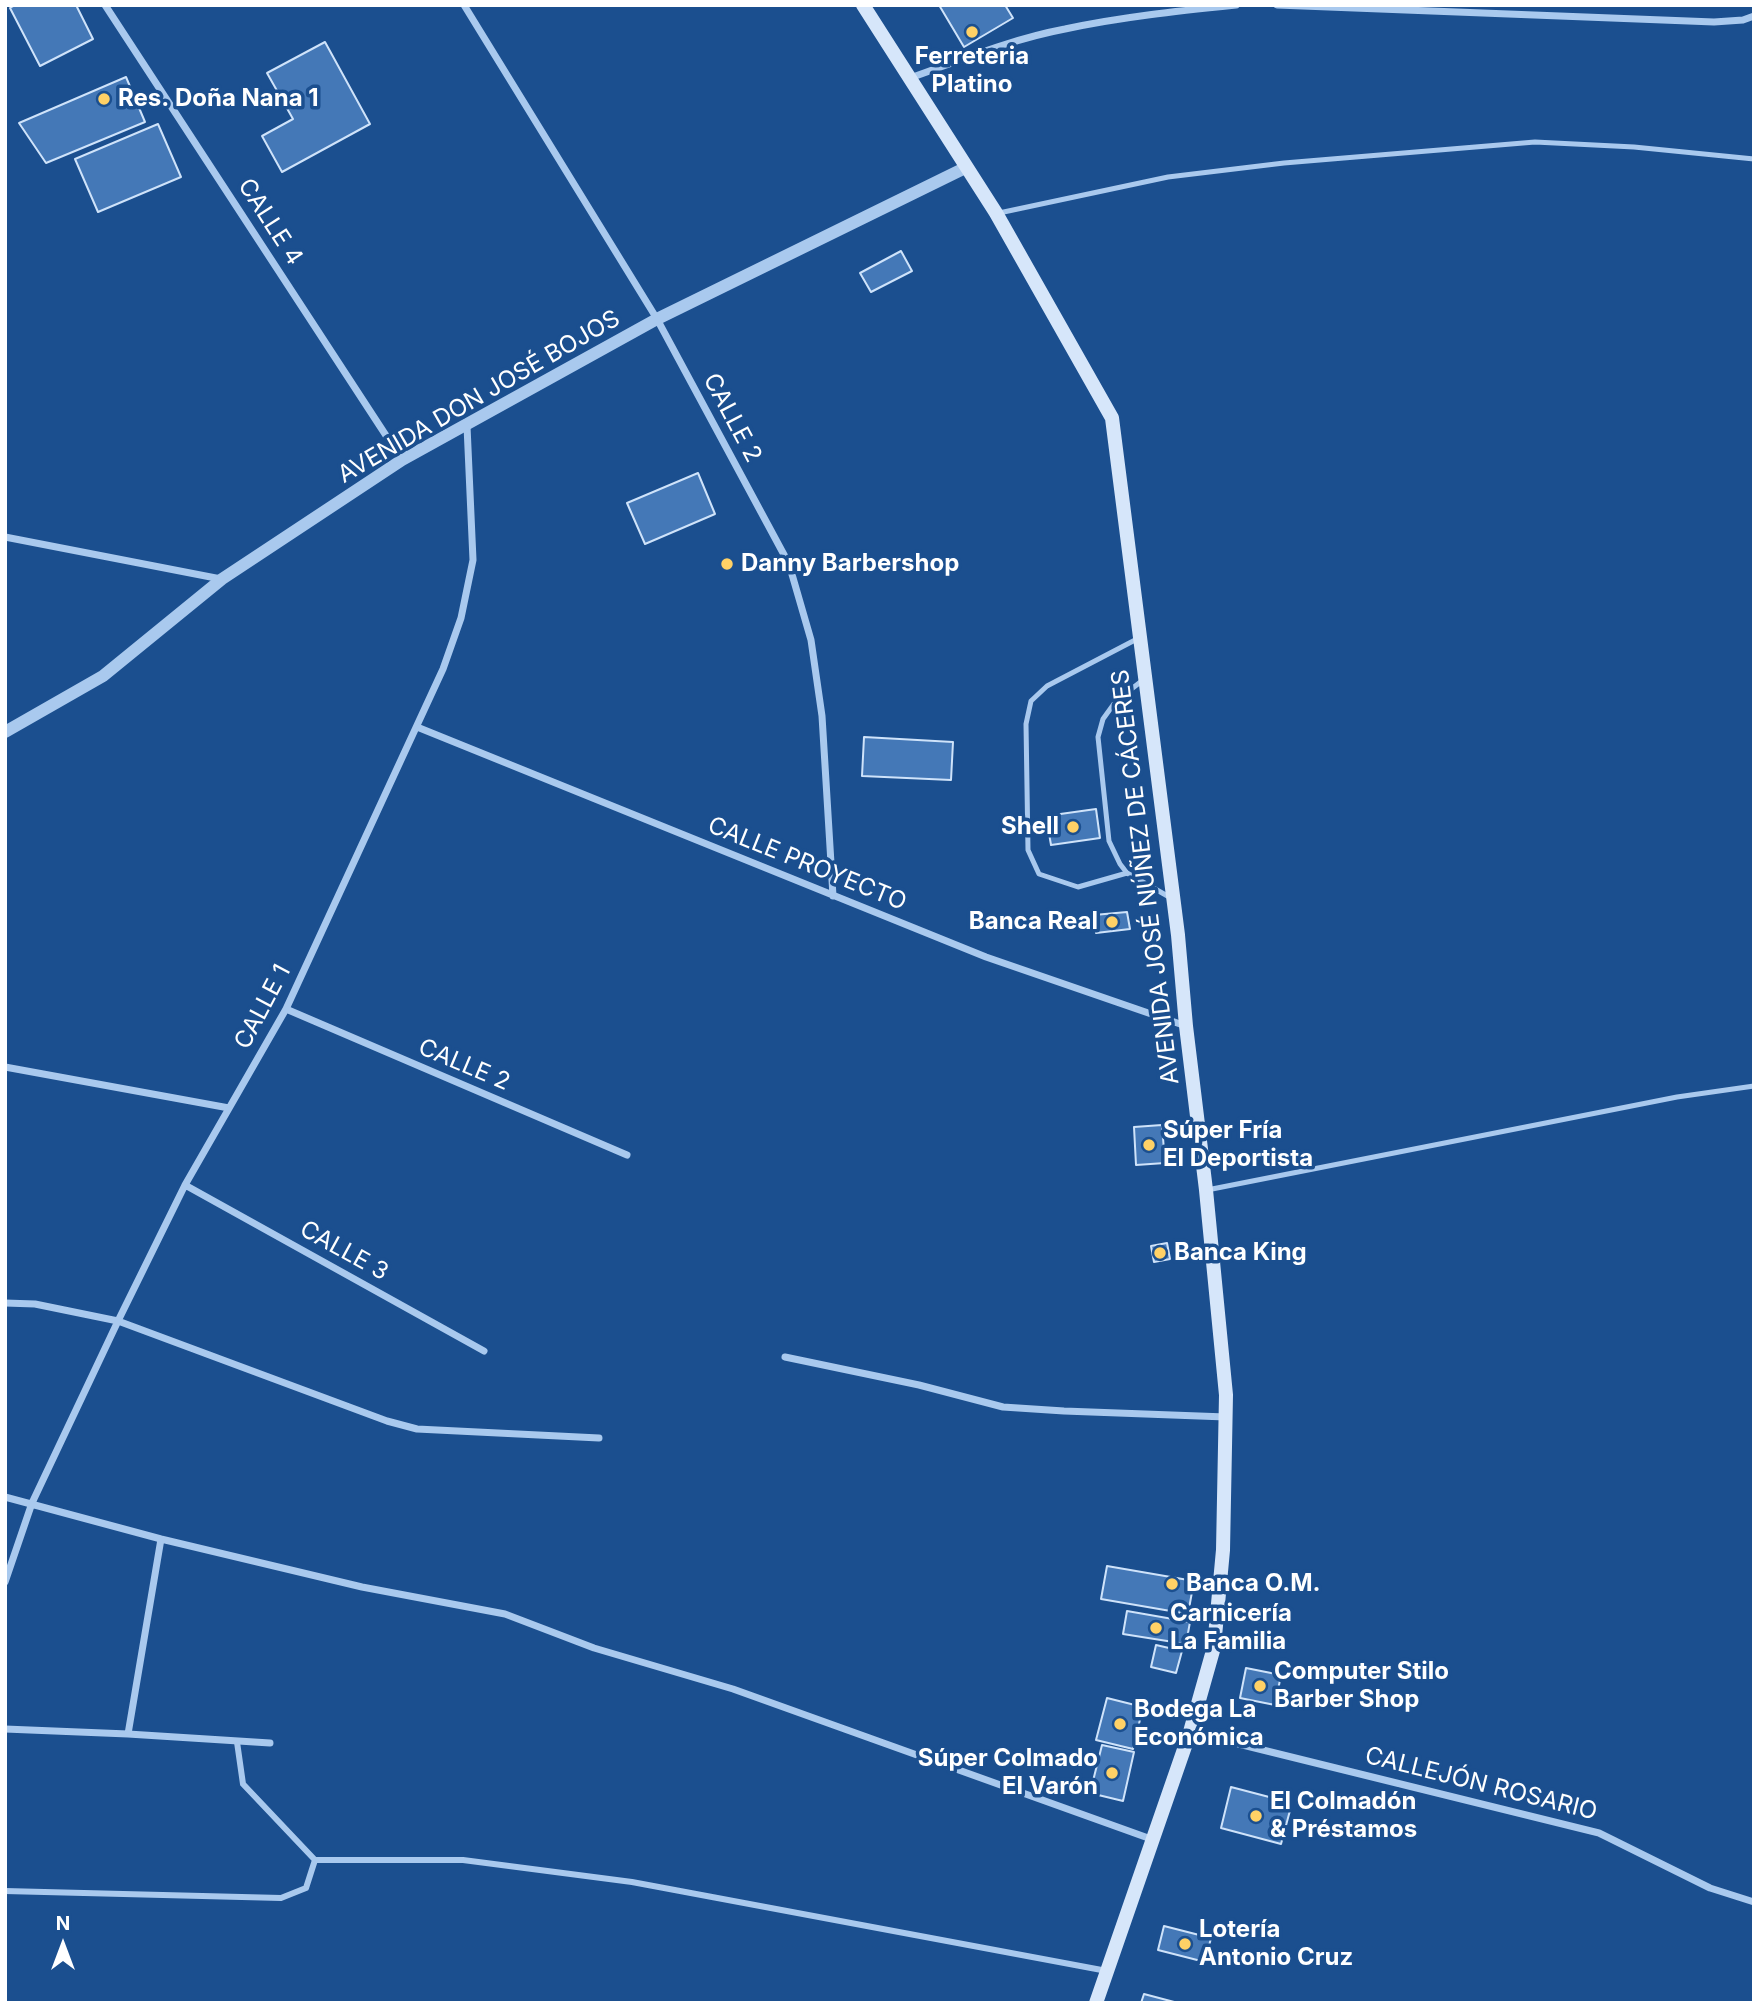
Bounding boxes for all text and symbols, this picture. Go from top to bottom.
marker: Ferreteria Platino [964,24,980,40]
place label: Ferreteria Platino [915,43,1029,99]
place label: Res. Doña Nana 1 [118,85,319,113]
marker: Res. Doña Nana 1 [96,91,112,107]
street label: CALLE 4 [231,173,309,271]
street label: AVENIDA DON JOSÉ BOJOS [333,304,625,490]
street label: CALLE 2 [697,369,767,467]
place label: Danny Barbershop [741,550,959,578]
marker: Danny Barbershop [719,556,735,572]
street label: AVENIDA JOSÉ NÚÑEZ DE CÁCERES [1106,668,1186,1086]
street label: CALLE PROYECTO [703,811,911,917]
place label: Shell [1001,813,1059,841]
marker: Shell [1065,819,1081,835]
place label: Banca Real [969,908,1098,936]
marker: Banca Real [1104,914,1120,930]
street label: CALLE 1 [229,960,297,1054]
street label: CALLE 2 [414,1033,514,1097]
place label: Súper Fría El Deportista [1163,1117,1313,1173]
marker: Súper Fría El Deportista [1141,1137,1157,1153]
street label: CALLE 3 [295,1215,393,1287]
place label: Banca King [1174,1239,1307,1267]
marker: Banca King [1152,1245,1168,1261]
place label: Banca O.M. [1186,1570,1321,1598]
marker: Banca O.M. [1164,1576,1180,1592]
place label: Carnicería La Familia [1170,1600,1292,1656]
marker: Carnicería La Familia [1148,1620,1164,1636]
place label: Computer Stilo Barber Shop [1274,1658,1449,1714]
marker: Computer Stilo Barber Shop [1252,1678,1268,1694]
place label: Bodega La Económica [1134,1696,1264,1752]
marker: Bodega La Económica [1112,1716,1128,1732]
street label: CALLEJÓN ROSARIO [1362,1741,1600,1827]
place label: Súper Colmado El Varón [918,1745,1098,1801]
marker: Súper Colmado El Varón [1104,1765,1120,1781]
place label: El Colmadón & Préstamos [1270,1788,1417,1844]
marker: El Colmadón & Préstamos [1248,1808,1264,1824]
north arrow [28,1910,98,1980]
text: N [56,1912,70,1935]
place label: Lotería Antonio Cruz [1199,1916,1353,1972]
marker: Lotería Antonio Cruz [1177,1936,1193,1952]

